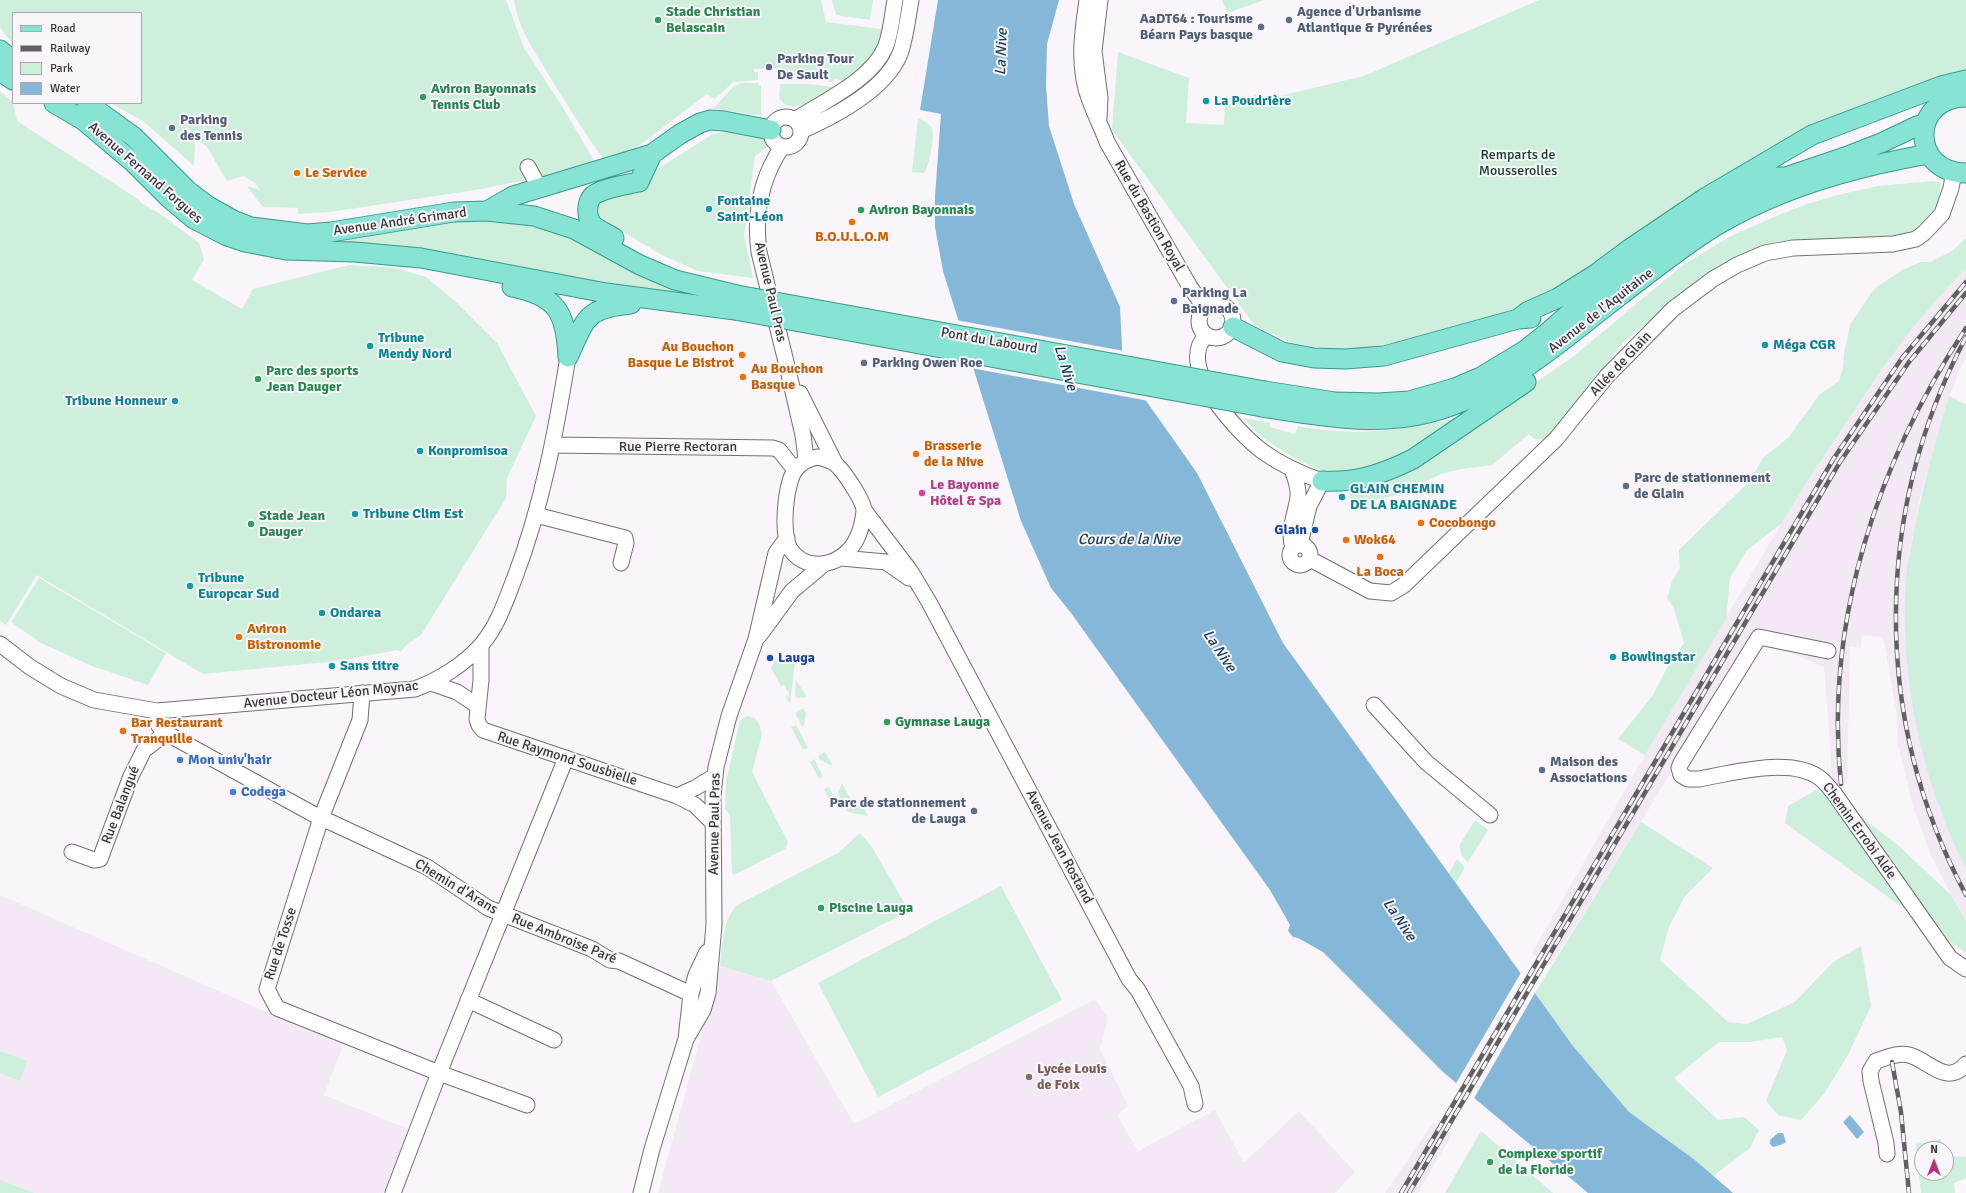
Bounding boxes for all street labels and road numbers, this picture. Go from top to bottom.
street label: Avenue Fernand Forgues [84,119,206,227]
street label: Rue du Bastion Royal [1110,158,1188,274]
street label: Avenue André Grimard [332,204,468,240]
street label: Avenue Paul Pras [750,240,790,344]
street label: Avenue de l'Aquitaine [1545,265,1657,357]
street label: Pont du Labourd [939,324,1039,358]
street label: Allée de Glain [1587,328,1655,400]
street label: Rue Pierre Rectoran [619,439,737,455]
street label: Avenue Docteur Léon Moynac [243,677,419,713]
street label: Rue Raymond Sousbielle [495,728,639,790]
street label: Rue Balangué [98,764,144,846]
street label: Avenue Paul Pras [706,773,724,875]
street label: Chemin Errobi Alde [1818,779,1900,883]
street label: Avenue Jean Rostand [1022,787,1096,907]
street label: Chemin d'Arans [412,856,500,918]
street label: Rue de Tosse [261,905,301,983]
street label: Rue Ambroise Paré [509,910,619,968]

